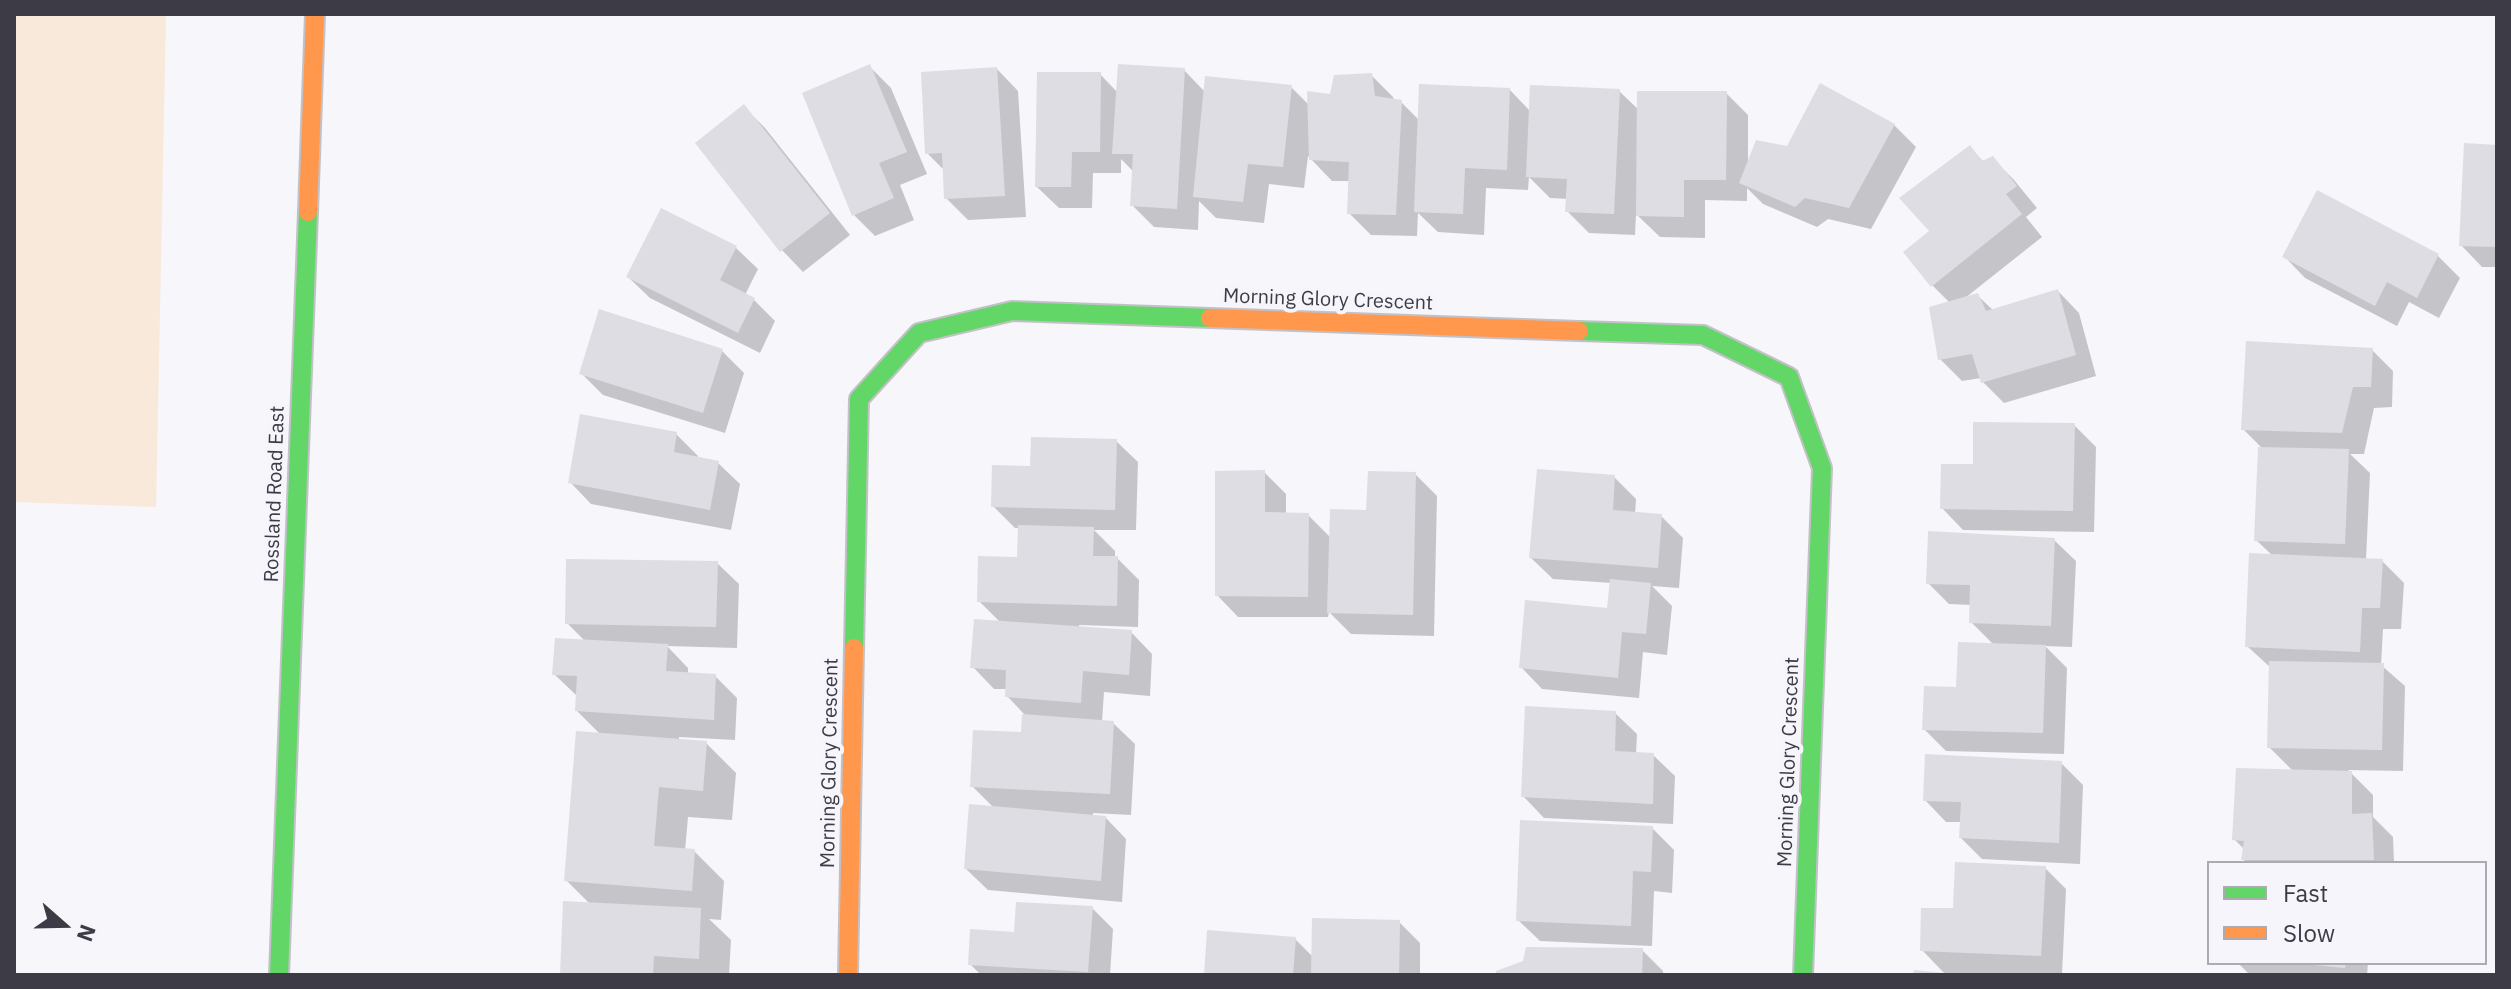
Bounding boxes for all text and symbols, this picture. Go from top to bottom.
street label: Morning Glory Crescent [1223,284,1433,316]
street label: Rossland Road East [260,405,290,583]
street label: Morning Glory Crescent [1773,657,1805,867]
street label: Morning Glory Crescent [816,658,844,868]
legend [2207,861,2487,965]
text: Fast [2283,877,2328,909]
north arrow [24,885,104,965]
text: Slow [2283,917,2335,949]
text: N [71,921,103,946]

